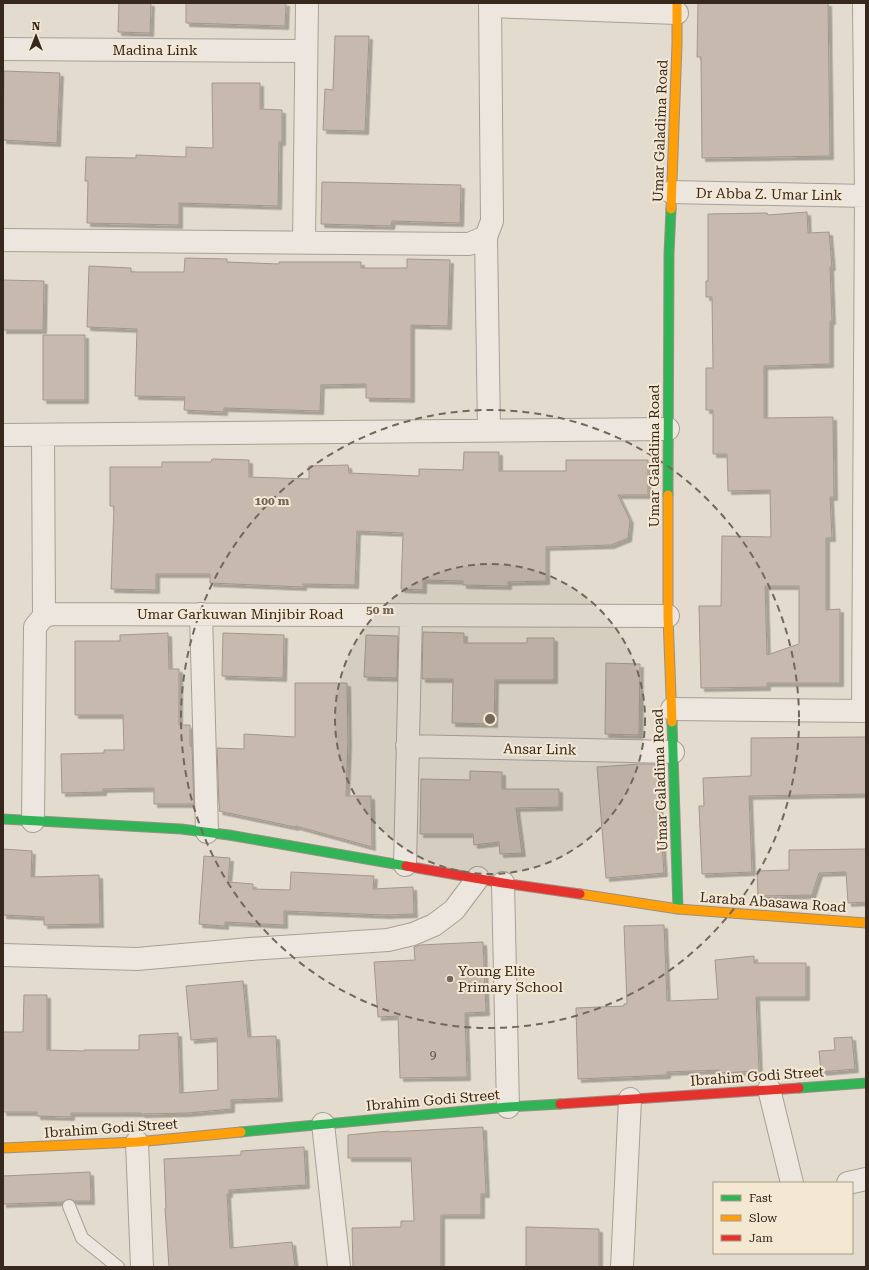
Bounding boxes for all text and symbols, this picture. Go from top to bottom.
north arrow [16,16,56,56]
text: N [32,20,41,33]
street label: Madina Link [112,42,198,58]
street label: Umar Galadima Road [650,59,670,203]
street label: Dr Abba Z. Umar Link [696,185,842,203]
street label: Umar Galadima Road [646,385,662,527]
text: 100 m [255,494,290,508]
text: 50 m [366,603,394,617]
street label: Umar Garkuwan Minjibir Road [137,606,343,622]
street label: Umar Galadima Road [650,708,670,852]
centre of rings [483,712,497,726]
street label: Ansar Link [503,740,577,758]
street label: Laraba Abasawa Road [699,889,847,915]
place label: Young Elite Primary School [458,963,563,995]
marker: Young Elite Primary School [445,974,455,984]
house number: 9 [430,1048,437,1062]
street label: Ibrahim Godi Street [689,1063,825,1089]
street label: Ibrahim Godi Street [365,1086,501,1114]
street label: Ibrahim Godi Street [43,1115,179,1141]
legend [713,1182,853,1254]
text: Fast [749,1191,773,1205]
text: Slow [749,1211,777,1225]
text: Jam [749,1231,773,1245]

